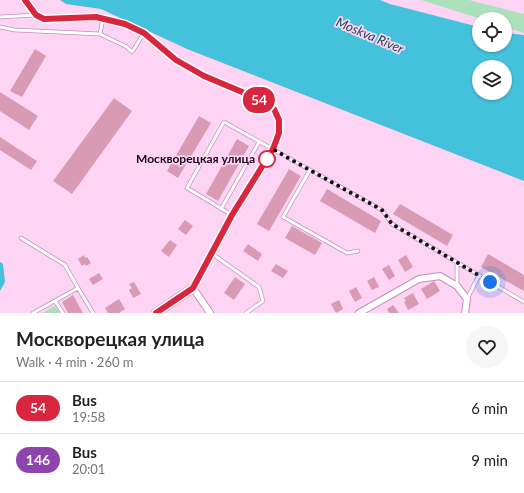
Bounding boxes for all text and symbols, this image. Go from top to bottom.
map controls [472,12,512,100]
button: locate [472,12,512,52]
water label: Moskva River [334,14,407,57]
button: layers [472,60,512,100]
line badge: 54 [241,87,277,113]
text: 54 [251,91,267,108]
marker: Москворецкая улица [258,150,276,168]
place label: Москворецкая улица [136,151,255,166]
your location [480,272,500,292]
button: heart [466,326,508,368]
text: Москворецкая улица [16,327,204,350]
text: Walk · 4 min · 260 m [16,354,134,370]
text: Bus [72,391,97,409]
text: 54 [30,399,46,416]
text: 6 min [471,399,508,417]
text: 19:58 [72,409,105,425]
text: Bus [72,443,97,461]
text: 146 [26,451,50,468]
text: 9 min [471,451,508,469]
text: 20:01 [72,461,105,477]

